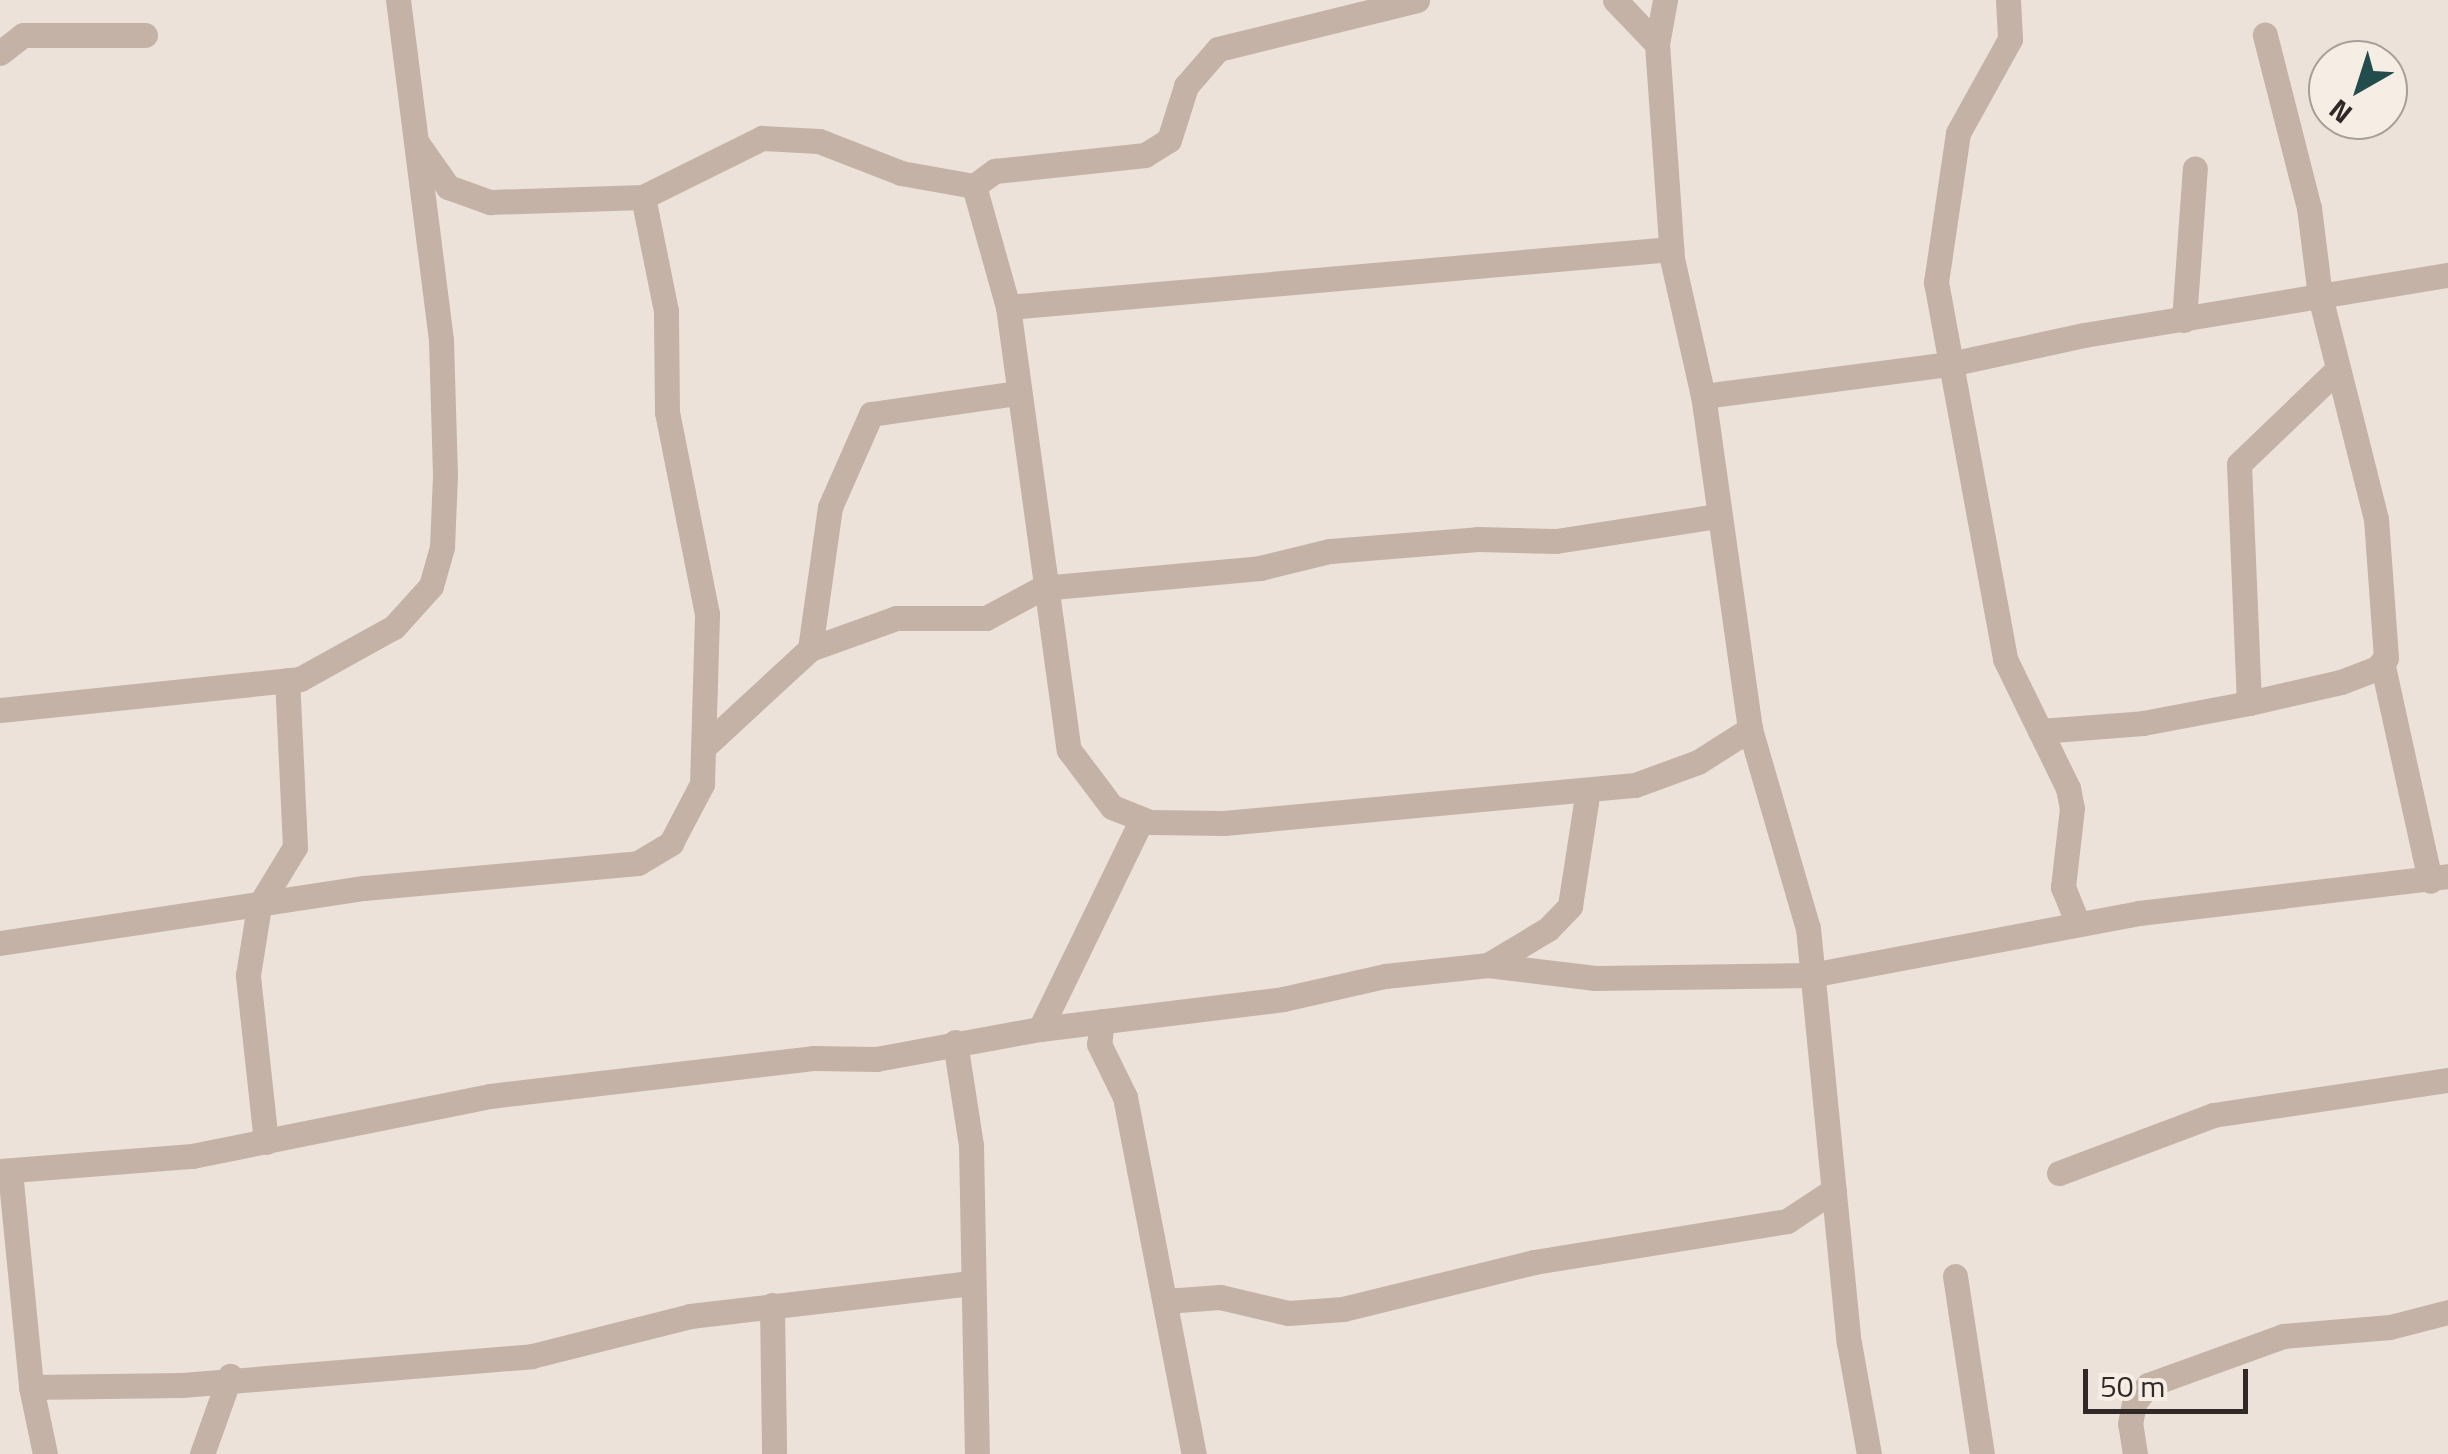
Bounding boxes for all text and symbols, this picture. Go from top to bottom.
north arrow [2308,40,2408,140]
text: N [2319,89,2361,135]
scale bar [2088,1349,2253,1411]
text: 50 m [2100,1363,2165,1409]

